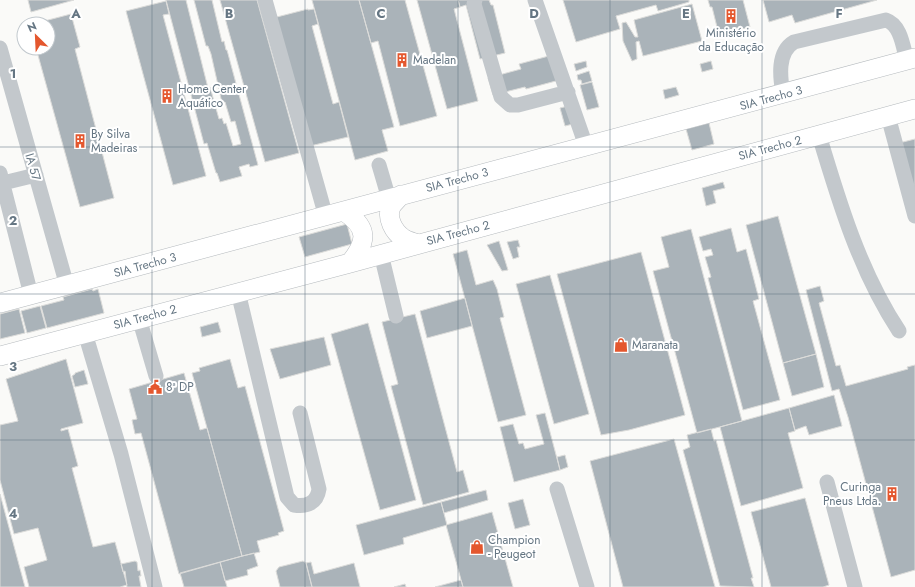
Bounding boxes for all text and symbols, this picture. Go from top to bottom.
text: A [70,4,81,23]
text: B [225,4,234,23]
text: C [376,4,386,23]
text: D [529,4,539,23]
text: E [682,4,690,23]
text: F [835,4,843,23]
building icon: Ministério da Educação [723,8,739,24]
north arrow [16,16,56,56]
text: N [25,18,39,36]
place label: Ministério da Educação [698,24,764,56]
place label: Madelan [413,51,456,69]
building icon: Madelan [394,52,410,68]
text: 1 [10,64,16,83]
place label: Home Center Aquático [178,80,247,112]
street label: SIA Trecho 3 [738,81,805,115]
building icon: Home Center Aquático [159,88,175,104]
place label: By Silva Madeiras [91,125,138,157]
street label: SIA Trecho 2 [736,131,804,165]
building icon: By Silva Madeiras [72,133,88,149]
street label: IA 57 [21,151,46,183]
street label: SIA Trecho 3 [424,163,491,197]
text: 2 [9,211,17,230]
street label: SIA Trecho 2 [424,216,492,250]
street label: SIA Trecho 3 [112,248,179,282]
street label: SIA Trecho 2 [111,300,179,334]
place label: Maranata [632,336,678,354]
shop icon: Maranata [613,337,629,353]
text: 3 [9,357,17,376]
place label: 8ª DP [166,378,194,396]
public building icon: 8ª DP [147,379,163,395]
place label: Curinga Pneus Ltda. [823,478,881,510]
building icon: Curinga Pneus Ltda. [884,486,900,502]
text: 4 [8,504,18,523]
place label: Champion - Peugeot [488,531,540,563]
shop icon: Champion - Peugeot [469,539,485,555]

